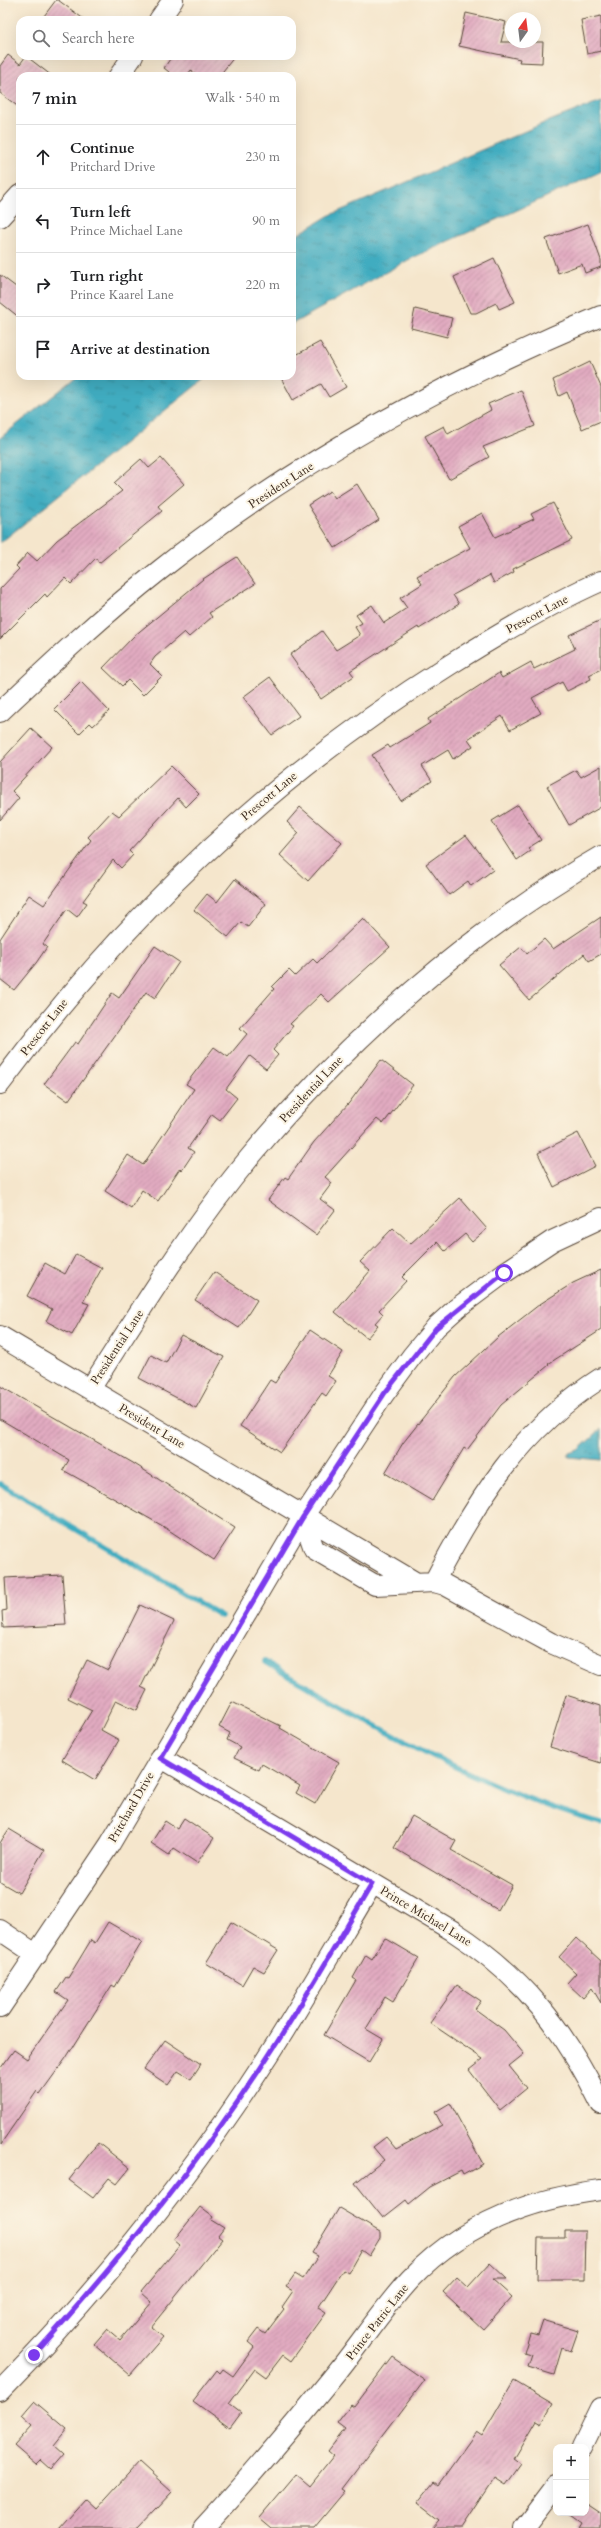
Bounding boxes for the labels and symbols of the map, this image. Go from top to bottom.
north arrow [505,12,541,48]
street label: President Lane [245,458,317,512]
street label: Prescott Lane [503,591,571,637]
street label: Prescott Lane [238,768,300,824]
street label: Prescott Lane [17,995,71,1059]
street label: Presidential Lane [276,1052,346,1126]
route start [495,1264,513,1282]
street label: Presidential Lane [87,1306,147,1388]
street label: President Lane [116,1400,188,1452]
street label: Pritchard Drive [104,1769,158,1845]
street label: Prince Michael Lane [377,1882,475,1950]
street label: Prince Patric Lane [342,2280,412,2364]
route end [25,2346,43,2364]

